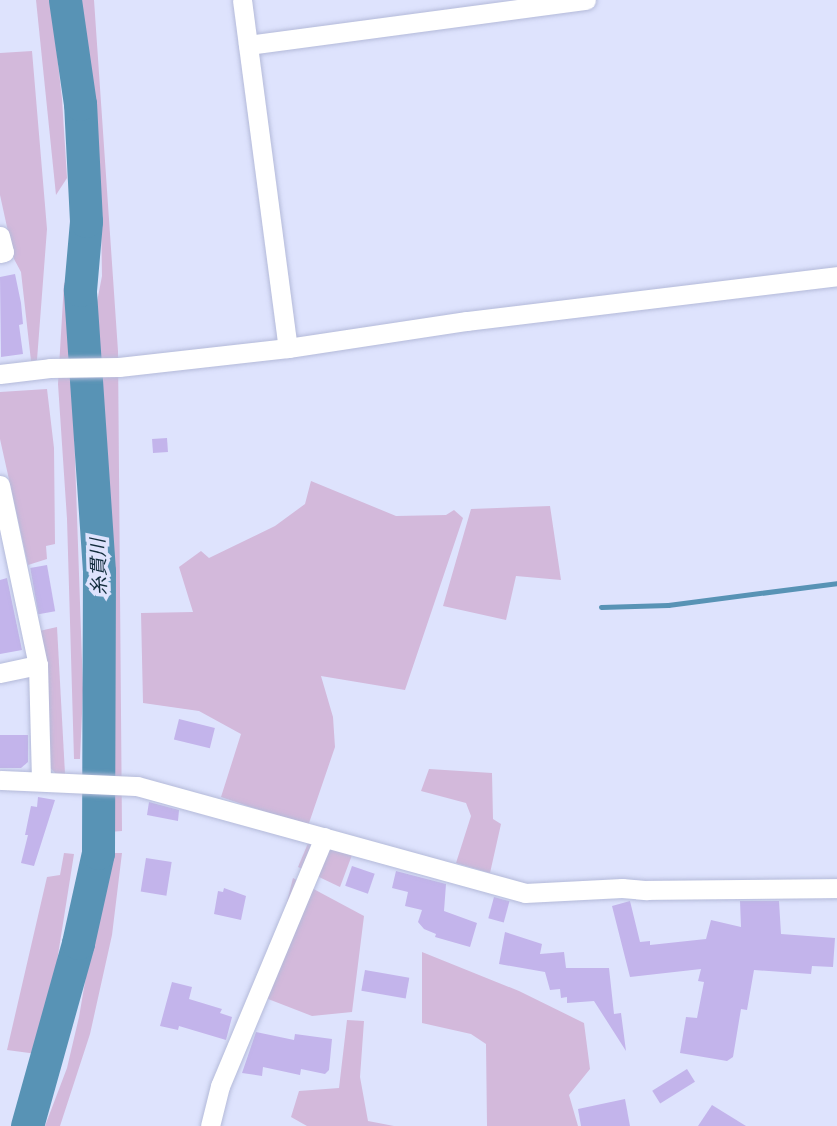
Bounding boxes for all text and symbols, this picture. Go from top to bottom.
water label: 糸貫川 [85,538,109,596]

